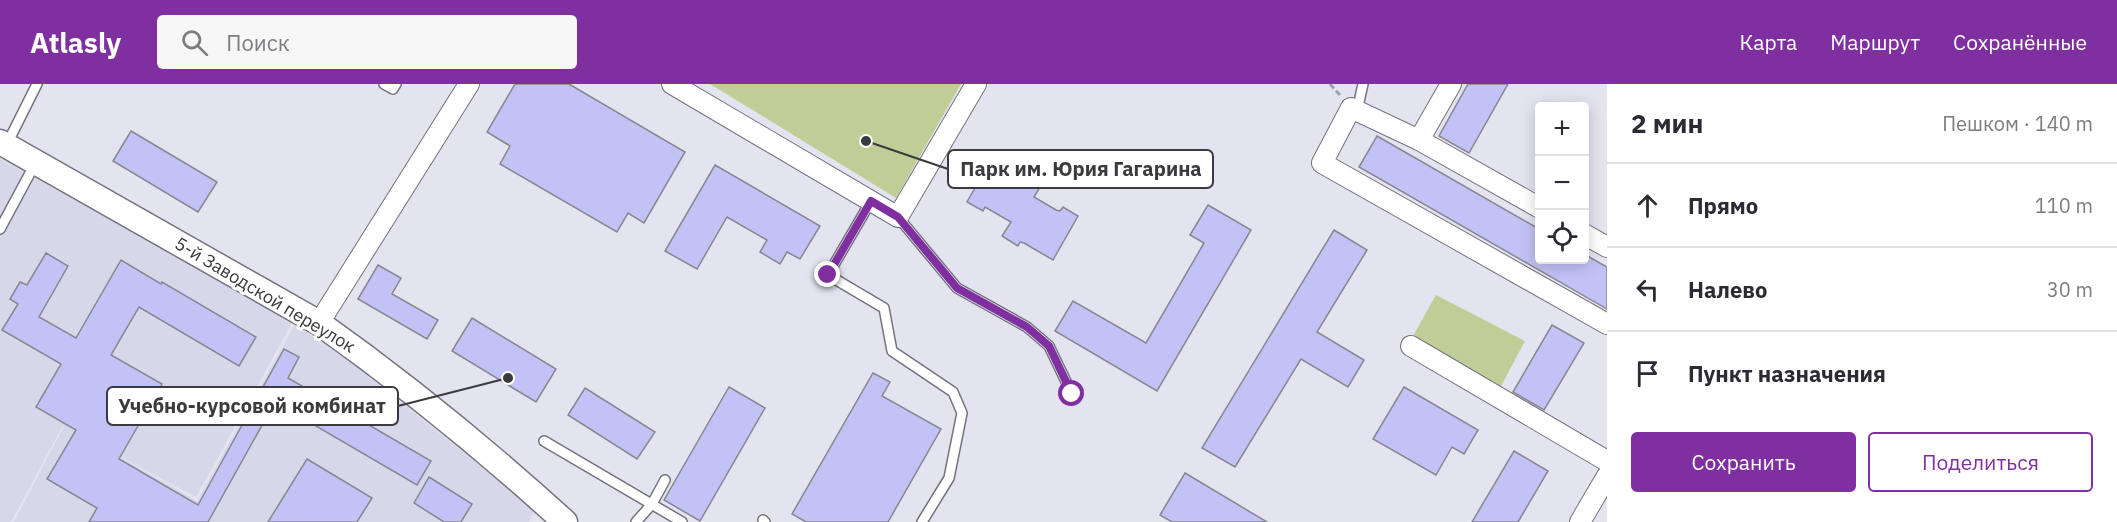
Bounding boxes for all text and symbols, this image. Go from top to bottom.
search box [157,15,577,69]
text: Atlasly [30,24,121,61]
icon: search [178,26,211,59]
text: Поиск [226,28,290,57]
text: Карта [1739,28,1797,56]
text: Маршрут [1830,28,1920,56]
text: Сохранённые [1953,28,2087,56]
map controls [1535,102,1589,264]
button: + [1535,102,1589,156]
text: 2 мин [1631,106,1703,140]
text: Пешком · 140 m [1942,110,2093,137]
callout: Парк им. Юрия Гагарина [948,150,1213,188]
text: Парк им. Юрия Гагарина [960,155,1202,182]
button: − [1535,156,1589,210]
icon: ahead [1631,189,1664,222]
text: Прямо [1688,191,1758,220]
text: 110 m [2035,192,2093,219]
button: locate [1535,210,1589,264]
street label: 5-й Заводской переулок [171,231,360,358]
route end [814,261,840,287]
icon: left [1631,273,1664,306]
text: Налево [1688,275,1767,304]
text: 30 m [2047,276,2093,303]
icon: arrive [1631,357,1664,390]
text: Пункт назначения [1688,359,1886,388]
route start [1058,380,1084,406]
callout: Учебно-курсовой комбинат [107,387,398,425]
text: Учебно-курсовой комбинат [118,392,386,419]
button: Сохранить [1631,432,1856,492]
button: Поделиться [1868,432,2093,492]

